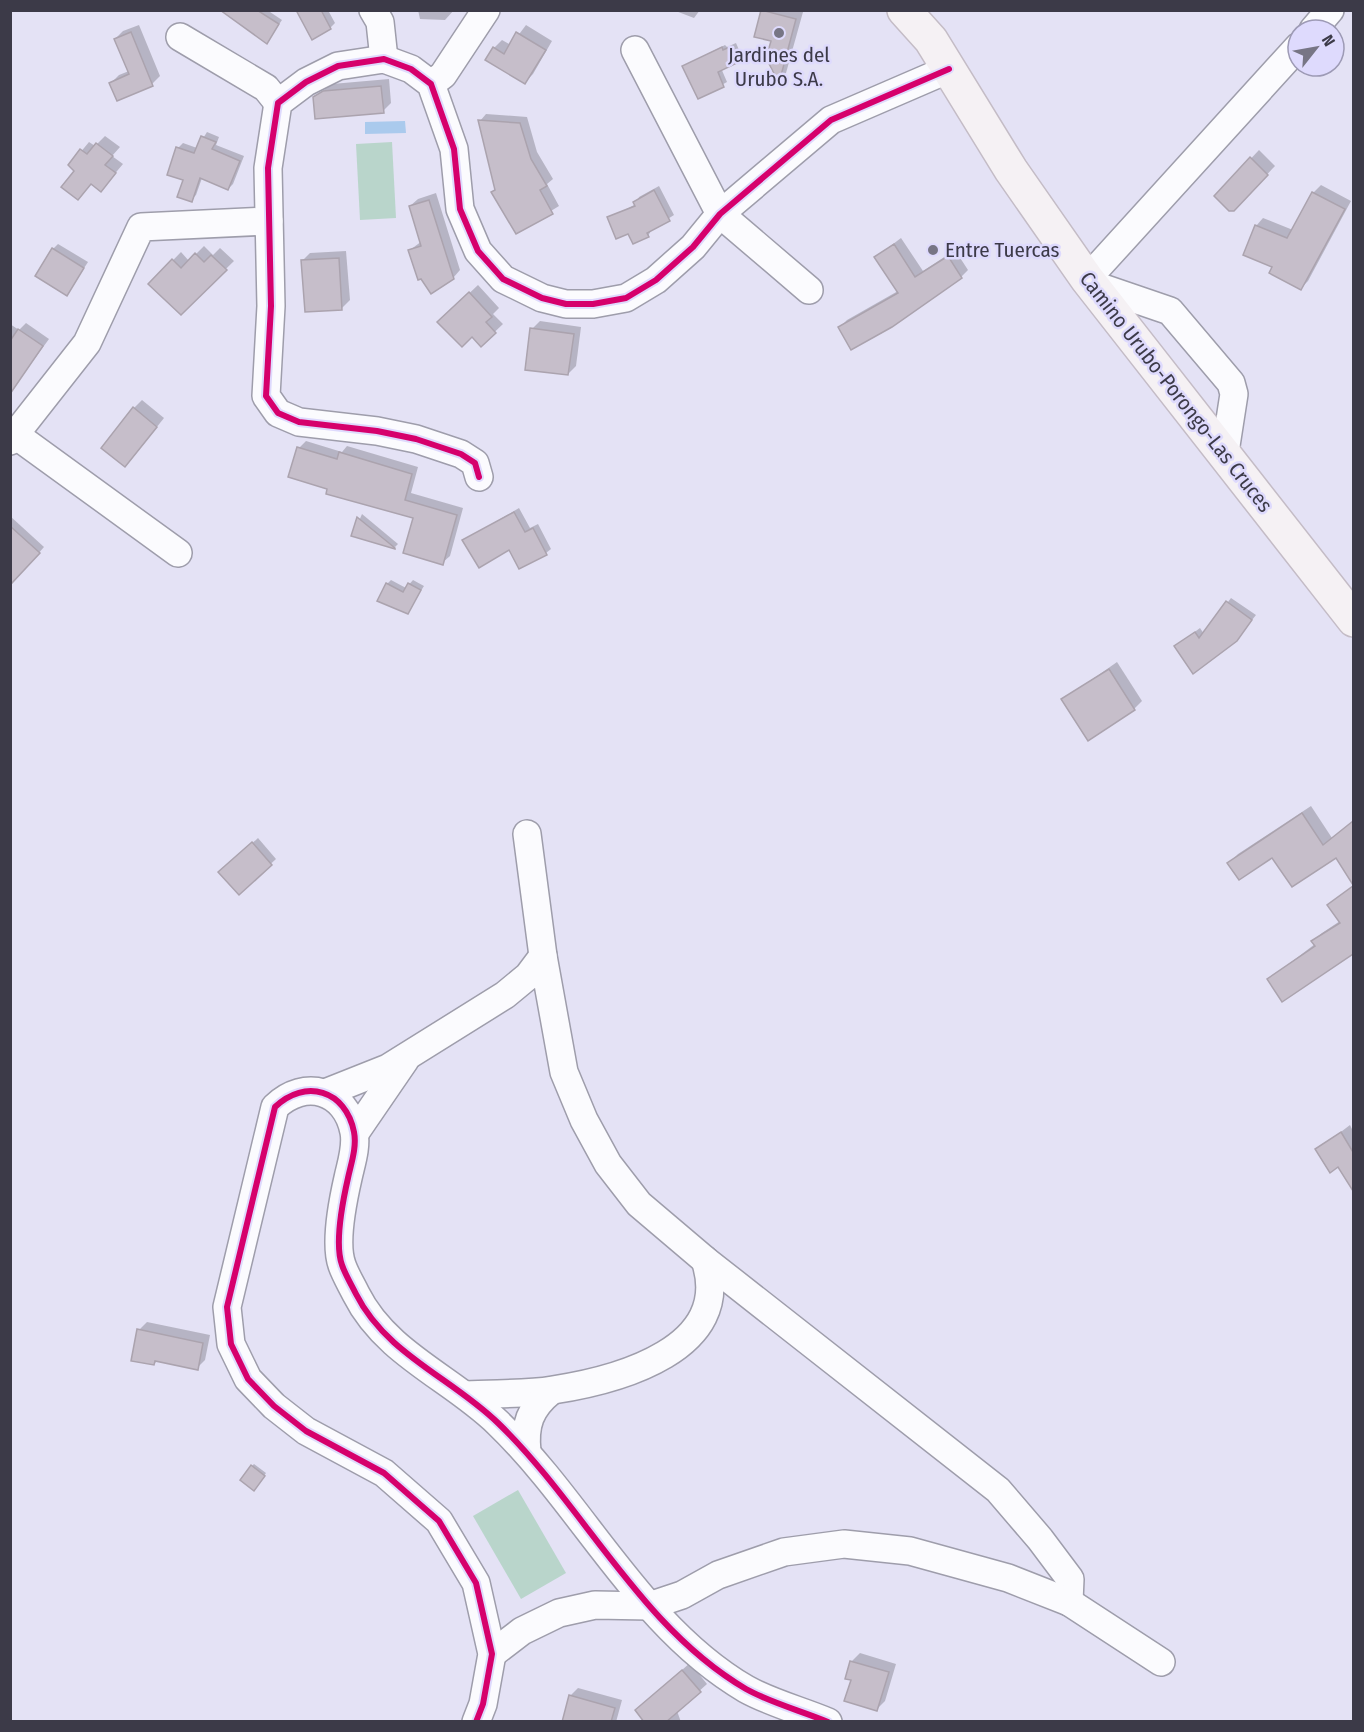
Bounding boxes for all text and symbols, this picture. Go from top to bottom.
north arrow [1286,18,1346,78]
marker: Jardines del Urubo S.A. [772,26,786,40]
text: N [1318,32,1339,50]
place label: Jardines del Urubo S.A. [728,42,830,92]
place label: Entre Tuercas [945,237,1060,263]
marker: Entre Tuercas [926,243,940,257]
street label: Camino Urubo-Porongo-Las Cruces [1074,266,1278,518]

